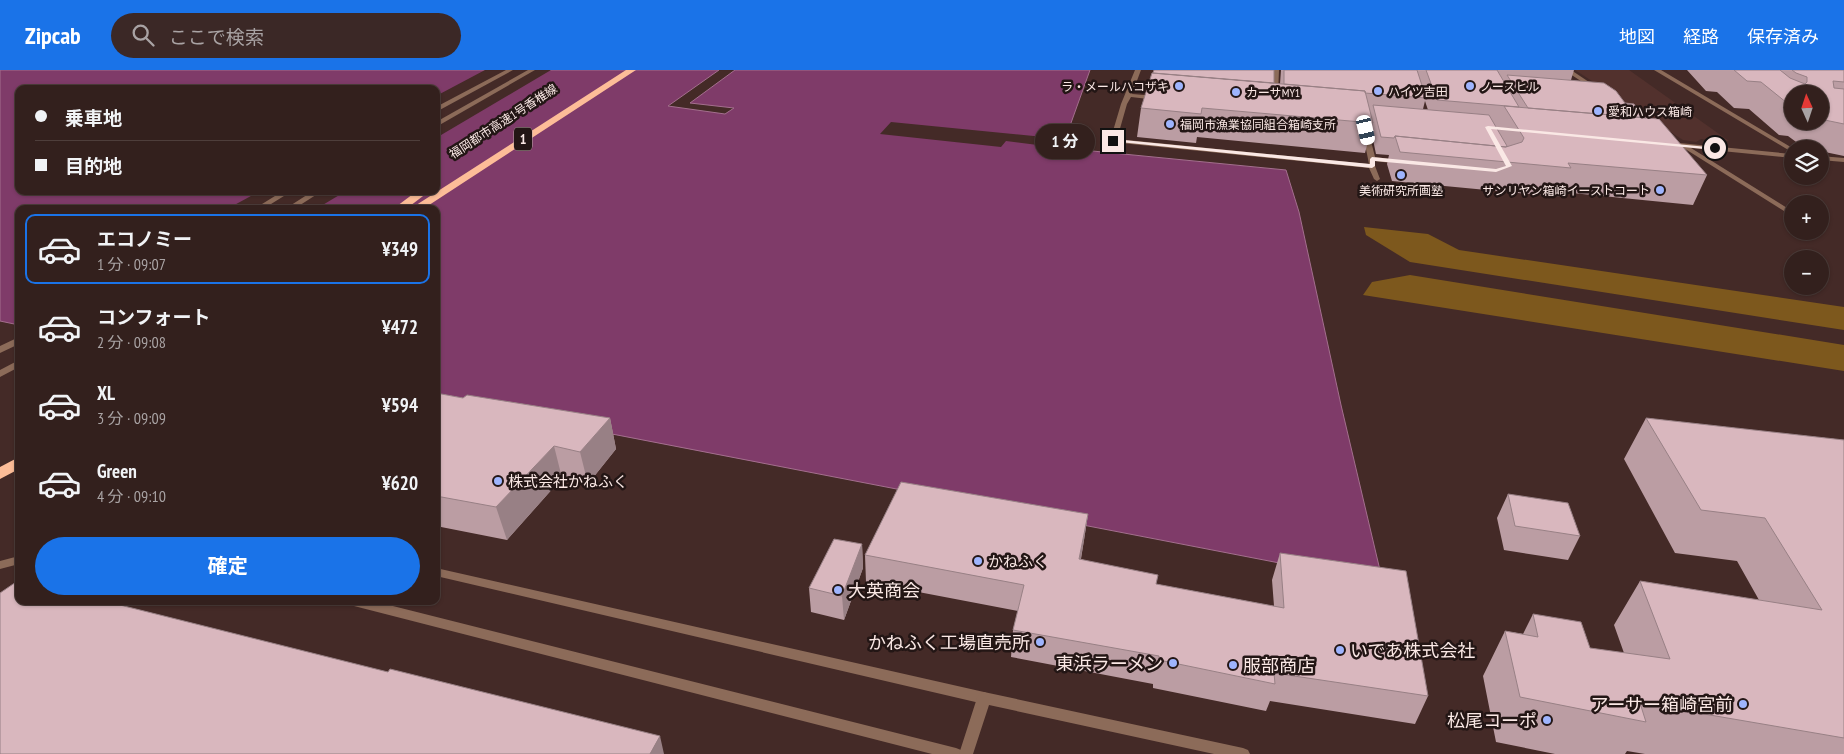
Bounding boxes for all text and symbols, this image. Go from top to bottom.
search box [111,13,461,58]
text: Zipcab [25,20,81,51]
icon: search [129,21,157,49]
text: ここで検索 [169,25,264,49]
text: 地図 [1619,25,1655,48]
text: 経路 [1683,25,1719,48]
text: 保存済み [1747,25,1819,48]
place label: ラ・メールハコザキ [1061,79,1169,94]
place label: ノースヒル [1480,79,1539,94]
marker: ラ・メールハコザキ [1173,80,1185,92]
marker: ノースヒル [1464,80,1476,92]
street label: 福岡都市高速1号香椎線 [446,81,560,161]
place label: ハイツ吉田 [1388,84,1448,99]
place label: カーサMY1 [1246,85,1300,100]
marker: ハイツ吉田 [1372,85,1384,97]
north arrow [1784,85,1829,130]
map controls [1784,85,1829,295]
marker: カーサMY1 [1230,86,1242,98]
place label: 愛和ハウス箱崎 [1608,104,1692,119]
marker: 愛和ハウス箱崎 [1592,105,1604,117]
text: 乗車地 [65,106,122,130]
car [1355,114,1376,146]
place label: 福岡市漁業協同組合箱崎支所 [1180,117,1336,132]
marker: 福岡市漁業協同組合箱崎支所 [1164,118,1176,130]
callout: 1 分 [1036,124,1096,158]
road number: 1 [514,128,532,150]
route end [1102,130,1124,152]
text: 1 分 [1052,131,1078,151]
route start [1704,137,1726,159]
button: layers [1784,140,1829,185]
text: 目的地 [65,154,122,178]
marker: 美術研究所画塾 [1395,169,1407,181]
place label: 美術研究所画塾 [1359,183,1443,198]
place label: サンリヤン箱崎イーストコート [1483,183,1650,198]
marker: サンリヤン箱崎イーストコート [1654,184,1666,196]
button: + [1784,195,1829,240]
icon: car [37,227,82,272]
text: エコノミー [97,227,192,251]
text: ¥349 [382,237,418,261]
button: − [1784,250,1829,295]
text: 1 分 · 09:07 [97,254,166,274]
icon: car [37,305,82,350]
text: コンフォート [97,305,210,329]
text: ¥472 [382,315,418,339]
text: 2 分 · 09:08 [97,332,166,352]
text: XL [97,381,115,405]
icon: car [37,383,82,428]
text: ¥594 [382,393,418,417]
text: 3 分 · 09:09 [97,408,166,428]
text: Green [97,459,137,483]
icon: car [37,461,82,506]
text: ¥620 [382,471,418,495]
place label: 株式会社かねふく [508,472,628,491]
marker: 株式会社かねふく [492,475,504,487]
text: 4 分 · 09:10 [97,486,166,506]
button: 確定 [35,537,420,595]
place label: かねふく [988,552,1048,571]
marker: かねふく [972,555,984,567]
place label: 大英商会 [848,579,920,602]
marker: 大英商会 [832,584,844,596]
place label: かねふく工場直売所 [868,631,1030,654]
marker: かねふく工場直売所 [1034,636,1046,648]
place label: いであ株式会社 [1350,639,1475,662]
marker: いであ株式会社 [1334,644,1346,656]
place label: 東浜ラーメン [1056,652,1163,675]
place label: 服部商店 [1243,654,1315,677]
marker: 東浜ラーメン [1167,657,1179,669]
marker: 服部商店 [1227,659,1239,671]
place label: アーサー箱崎宮前 [1590,693,1733,716]
marker: アーサー箱崎宮前 [1737,698,1749,710]
place label: 松尾コーポ [1447,709,1537,732]
marker: 松尾コーポ [1541,714,1553,726]

